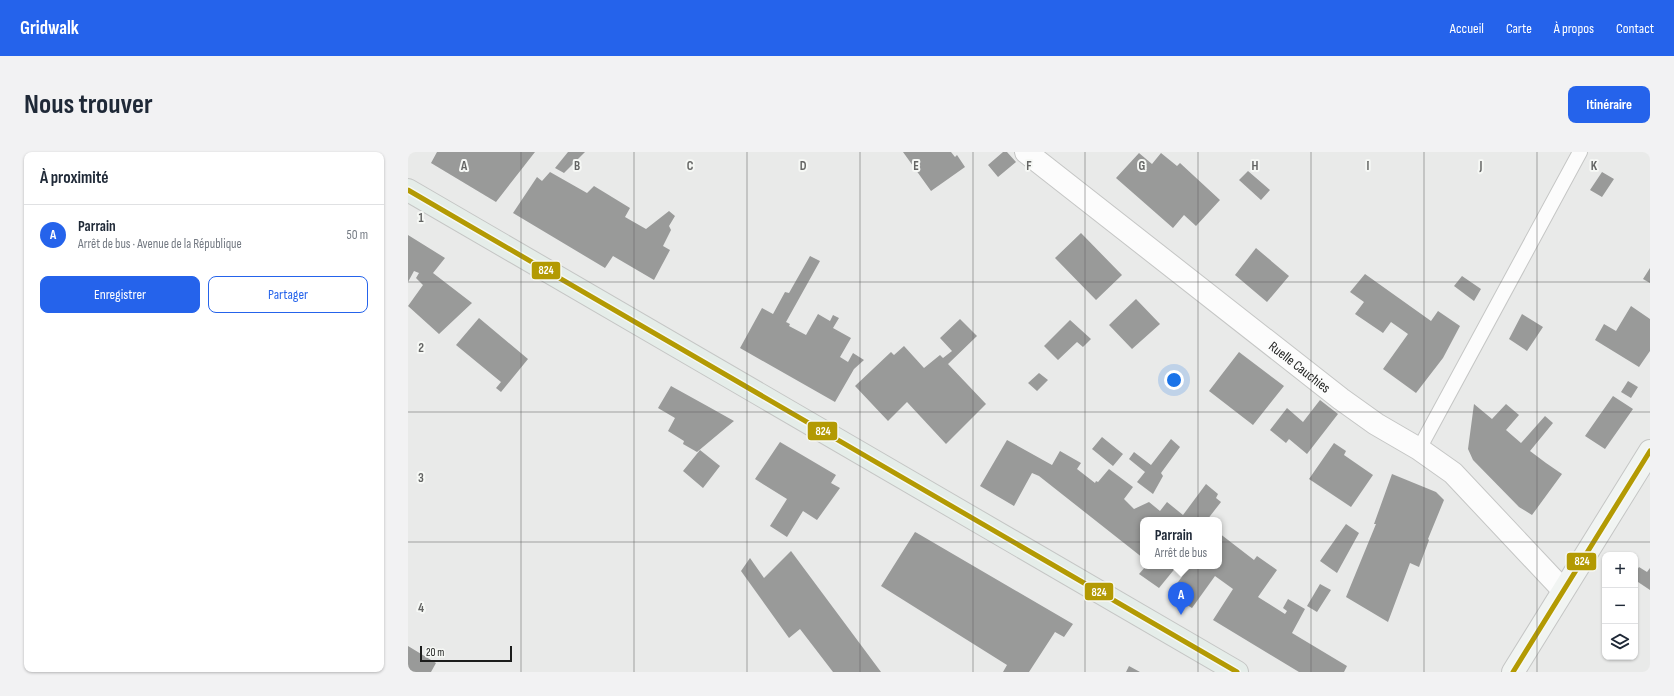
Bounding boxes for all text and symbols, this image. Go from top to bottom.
text: Gridwalk [20,17,79,40]
text: Accueil [1450,20,1484,37]
text: Carte [1506,20,1532,37]
text: À propos [1554,20,1594,37]
text: Contact [1616,20,1654,37]
button: Itinéraire [1568,86,1650,123]
text: Nous trouver [24,88,153,121]
text: A [460,158,468,174]
text: B [574,158,580,174]
text: C [687,158,694,174]
text: D [800,158,807,174]
text: E [913,158,919,174]
text: F [1026,158,1032,174]
text: G [1139,158,1146,174]
text: H [1252,158,1259,174]
text: I [1367,158,1370,174]
text: J [1479,158,1483,174]
text: K [1591,158,1598,174]
text: À proximité [40,168,108,188]
text: 1 [418,210,424,226]
text: Parrain [78,217,116,236]
text: A [50,227,56,243]
text: 50 m [347,227,368,243]
text: Arrêt de bus · Avenue de la République [78,236,242,252]
line badge: 824 [531,261,561,280]
text: 824 [538,264,554,277]
button: Enregistrer [40,276,200,313]
button: Partager [208,276,368,313]
street label: Ruelle Cauchies [1266,337,1334,396]
text: 2 [418,340,424,356]
your location [1164,370,1184,390]
line badge: 824 [807,421,838,441]
text: 824 [815,425,831,438]
text: 3 [418,470,424,486]
popup [1140,517,1222,569]
text: Parrain [1155,526,1192,545]
text: Arrêt de bus [1155,545,1207,561]
line badge: 824 [1566,552,1597,571]
map controls [1602,552,1638,660]
button: + [1602,552,1638,588]
text: 824 [1574,555,1590,568]
line badge: 824 [1084,582,1114,601]
pin: A [1168,582,1194,615]
text: 824 [1091,586,1107,599]
button: − [1602,588,1638,624]
text: 4 [418,600,424,616]
button: layers [1602,624,1638,660]
scale bar [420,644,512,663]
text: 20 m [426,646,444,659]

